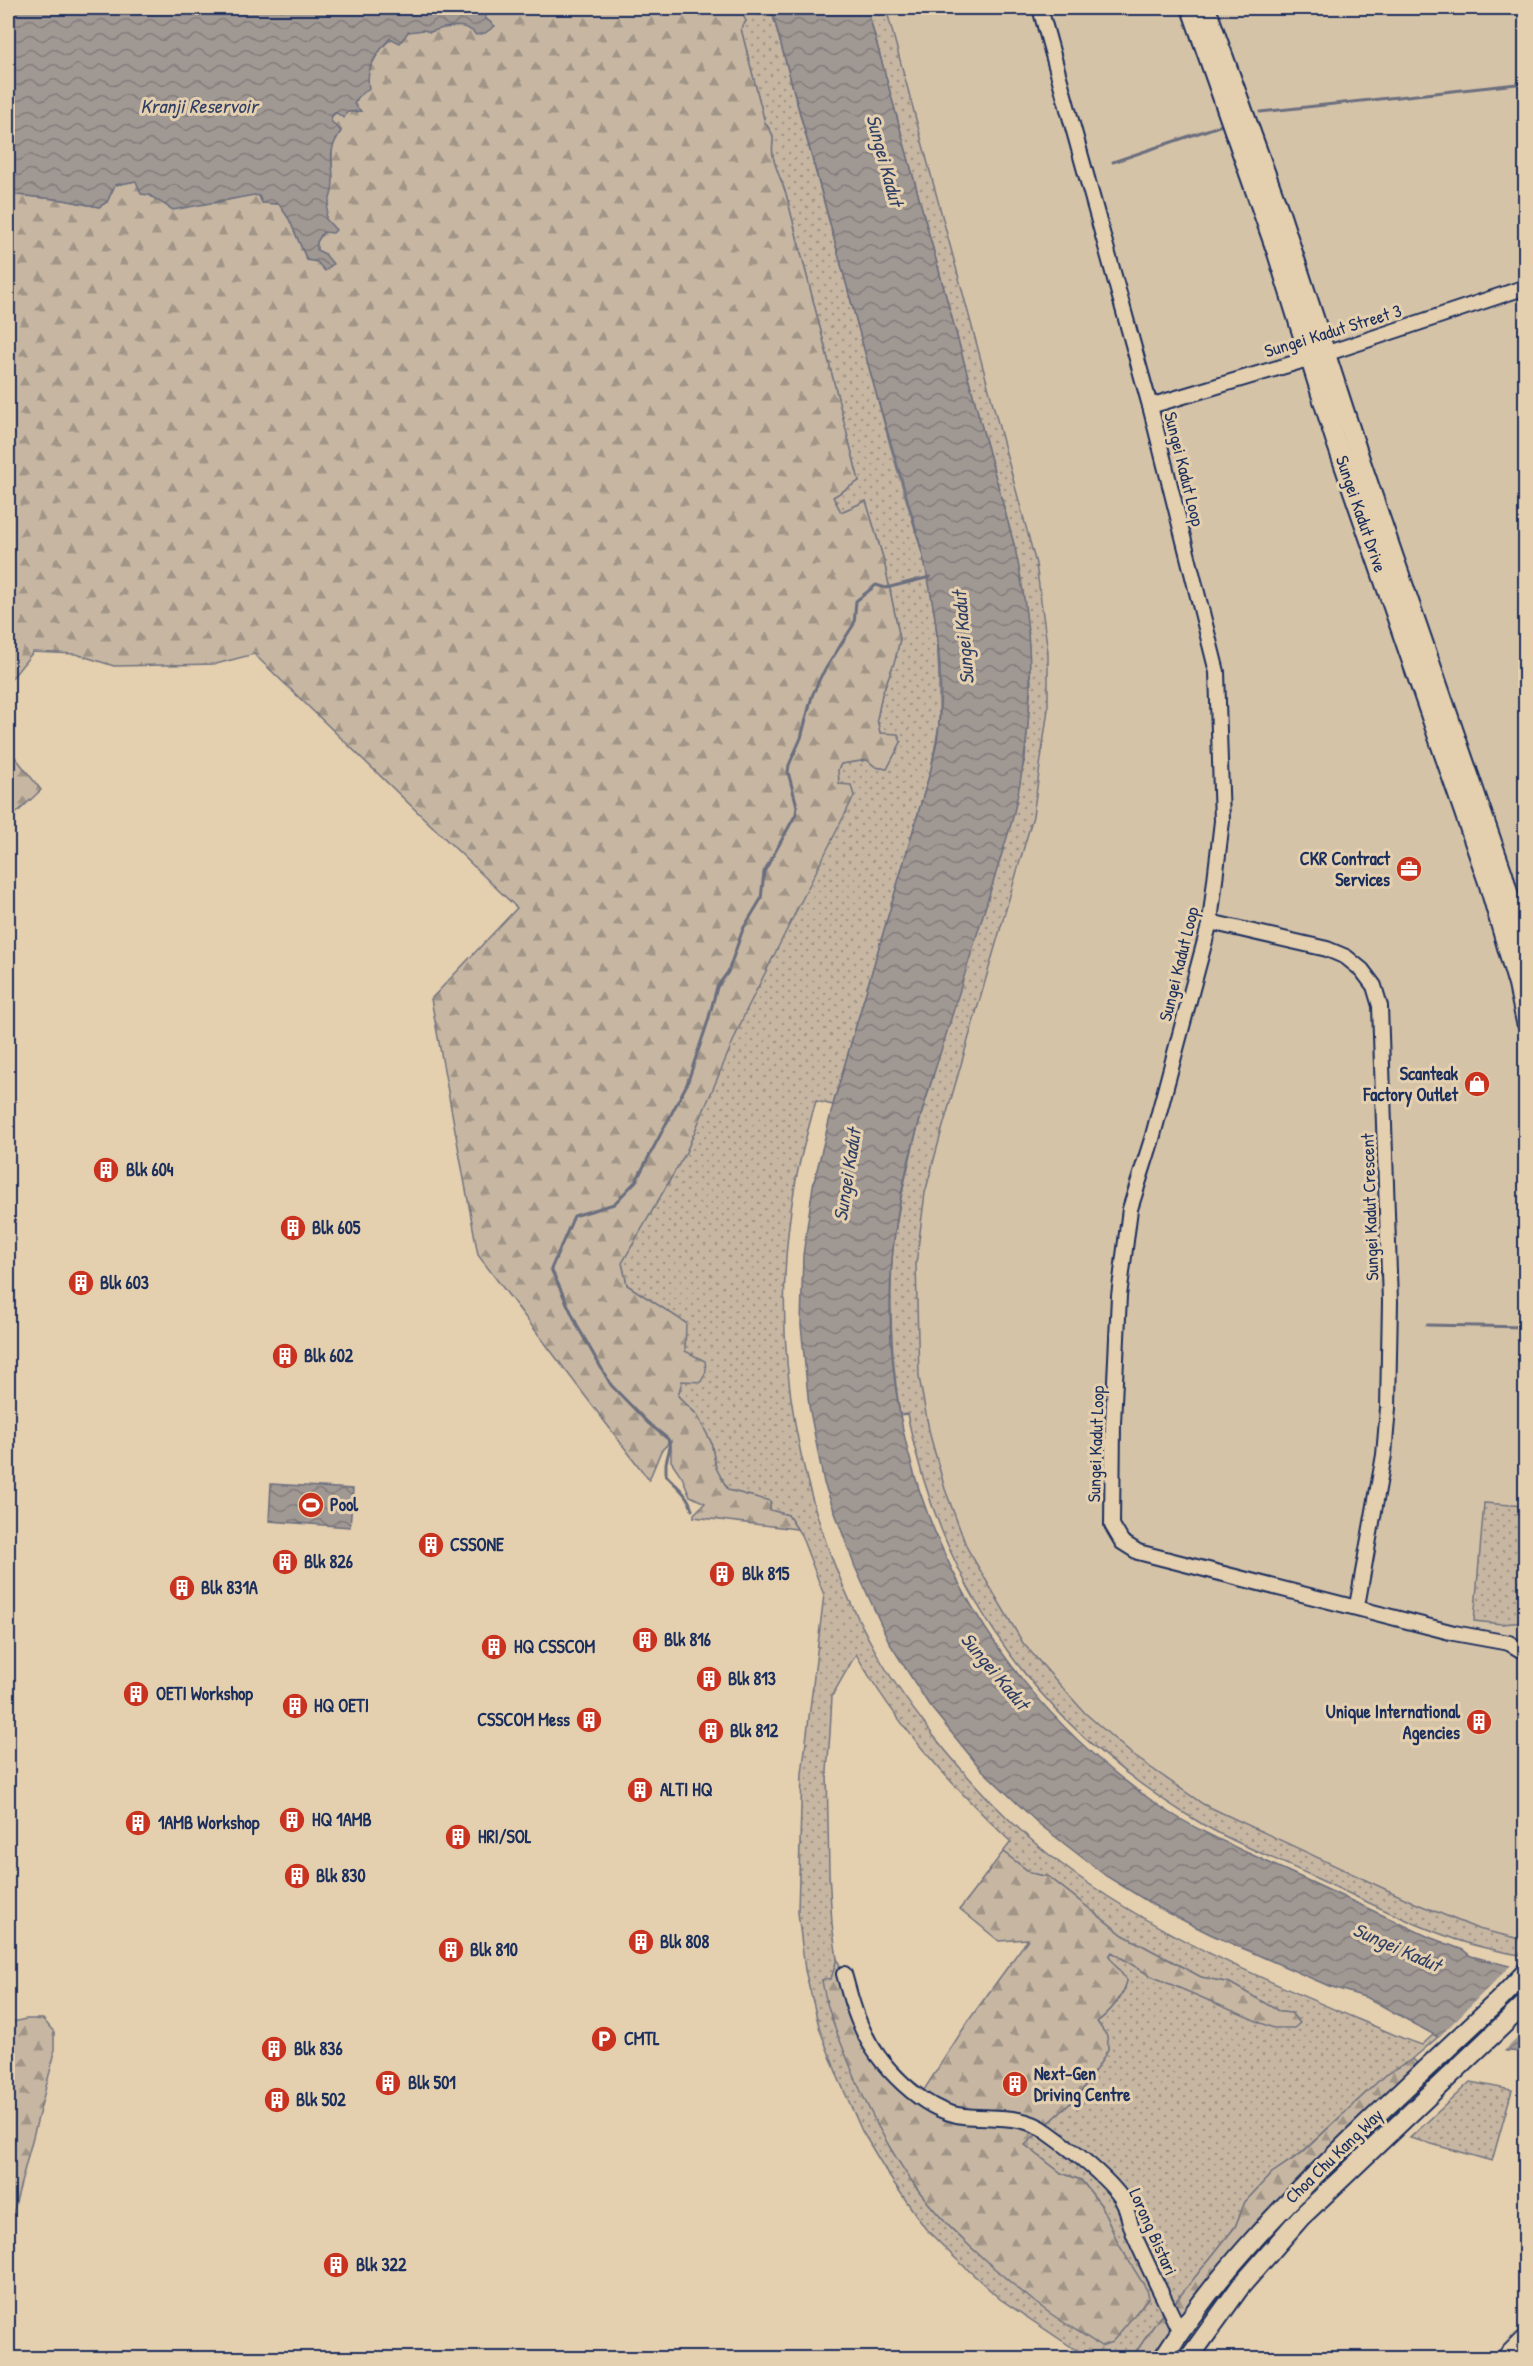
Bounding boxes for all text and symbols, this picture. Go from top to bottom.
water label: Kranji Reservoir [140,92,260,119]
water label: Sungei Kadut [859,111,911,212]
street label: Sungei Kadut Street 3 [1261,298,1404,363]
street label: Sungei Kadut Loop [1158,409,1211,529]
street label: Sungei Kadut Drive [1330,452,1393,576]
water label: Sungei Kadut [945,587,981,686]
place label: CKR Contract Services [1300,846,1391,892]
office icon: CKR Contract Services [1394,854,1424,884]
street label: Sungei Kadut Loop [1152,904,1205,1024]
place label: Scanteak Factory Outlet [1363,1061,1459,1108]
shop icon: Scanteak Factory Outlet [1462,1069,1492,1099]
water label: Sungei Kadut [826,1124,869,1223]
street label: Sungei Kadut Crescent [1354,1132,1385,1281]
building icon: Blk 604 [91,1155,121,1185]
place label: Blk 604 [126,1157,174,1182]
building icon: Blk 605 [278,1213,308,1243]
place label: Blk 605 [312,1215,361,1240]
building icon: Blk 603 [66,1268,96,1298]
place label: Blk 603 [100,1270,149,1295]
building icon: Blk 602 [270,1341,300,1371]
place label: Blk 602 [304,1343,354,1368]
street label: Sungei Kadut Loop [1081,1385,1110,1503]
sports icon: Pool [296,1490,326,1520]
place label: Pool [330,1492,359,1517]
building icon: CSSONE [416,1530,446,1560]
place label: CSSONE [450,1532,505,1557]
building icon: Blk 826 [270,1547,300,1577]
place label: Blk 826 [304,1549,353,1574]
building icon: Blk 815 [707,1559,737,1589]
place label: Blk 815 [742,1561,790,1586]
building icon: Blk 831A [167,1573,197,1603]
place label: Blk 831A [201,1575,258,1600]
building icon: Blk 816 [630,1625,660,1655]
water label: Sungei Kadut [954,1626,1038,1718]
place label: Blk 816 [664,1627,711,1652]
building icon: HQ CSSCOM [479,1632,509,1662]
place label: HQ CSSCOM [514,1634,596,1659]
building icon: Blk 813 [694,1664,724,1694]
place label: Blk 813 [728,1666,776,1691]
building icon: OETI Workshop [121,1679,151,1709]
place label: OETI Workshop [156,1681,253,1707]
building icon: HQ OETI [280,1691,310,1721]
place label: HQ OETI [314,1693,369,1718]
place label: Unique International Agencies [1326,1699,1461,1746]
building icon: CSSCOM Mess [574,1705,604,1735]
place label: CSSCOM Mess [477,1707,570,1732]
building icon: Unique International Agencies [1464,1707,1494,1737]
building icon: Blk 812 [696,1716,726,1746]
place label: Blk 812 [730,1718,779,1743]
building icon: ALTI HQ [625,1775,655,1805]
place label: ALTI HQ [660,1777,713,1802]
building icon: HQ 1AMB [277,1805,307,1835]
place label: HQ 1AMB [312,1807,372,1832]
building icon: 1AMB Workshop [123,1808,153,1838]
place label: 1AMB Workshop [158,1810,260,1836]
building icon: HRI/SOL [443,1822,473,1852]
place label: HRI/SOL [478,1824,532,1849]
building icon: Blk 830 [282,1861,312,1891]
place label: Blk 830 [316,1863,365,1888]
water label: Sungei Kadut [1349,1915,1448,1980]
building icon: Blk 808 [626,1927,656,1957]
place label: Blk 808 [660,1929,709,1954]
building icon: Blk 810 [436,1935,466,1965]
place label: Blk 810 [470,1937,518,1962]
parking icon: CMTL [589,2024,619,2054]
place label: CMTL [624,2026,660,2051]
building icon: Blk 836 [259,2034,289,2064]
place label: Blk 836 [294,2036,343,2061]
place label: Next-Gen Driving Centre [1034,2061,1131,2108]
building icon: Blk 501 [373,2068,403,2098]
building icon: Next-Gen Driving Centre [1000,2069,1030,2099]
place label: Blk 501 [408,2070,456,2095]
building icon: Blk 502 [262,2085,292,2115]
place label: Blk 502 [296,2087,346,2112]
street label: Choa Chu Kang Way [1279,2102,1388,2209]
street label: Lorong Bistari [1123,2184,1184,2279]
building icon: Blk 322 [321,2250,351,2280]
place label: Blk 322 [356,2252,407,2277]

